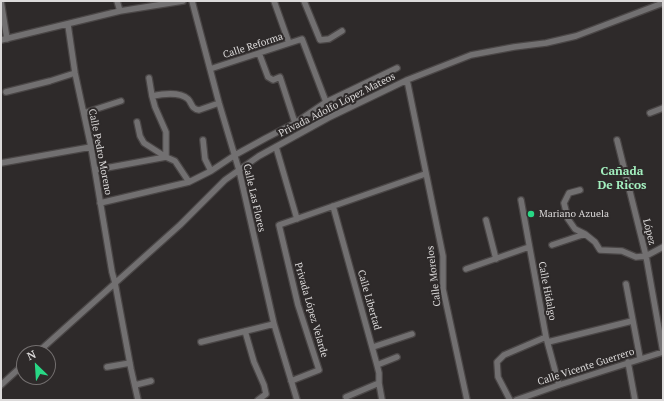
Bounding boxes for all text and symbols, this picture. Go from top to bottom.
street label: Calle Reforma [221,31,285,61]
street label: Privada Adolfo López Mateos [277,70,397,140]
street label: Calle Pedro Moreno [86,108,114,196]
street label: Calle Las Flores [240,163,268,233]
district label: Cañada De Ricos [597,165,647,193]
place label: Mariano Azuela [539,208,609,220]
marker: Mariano Azuela [526,209,536,219]
street label: López [640,218,658,246]
street label: Calle Morelos [424,245,444,307]
street label: Privada López Velarde [292,261,330,359]
street label: Calle Hidalgo [535,261,559,321]
street label: Calle Libertad [355,268,383,332]
north arrow [16,345,56,385]
street label: Calle Vicente Guerrero [536,346,636,388]
text: N [25,347,38,363]

